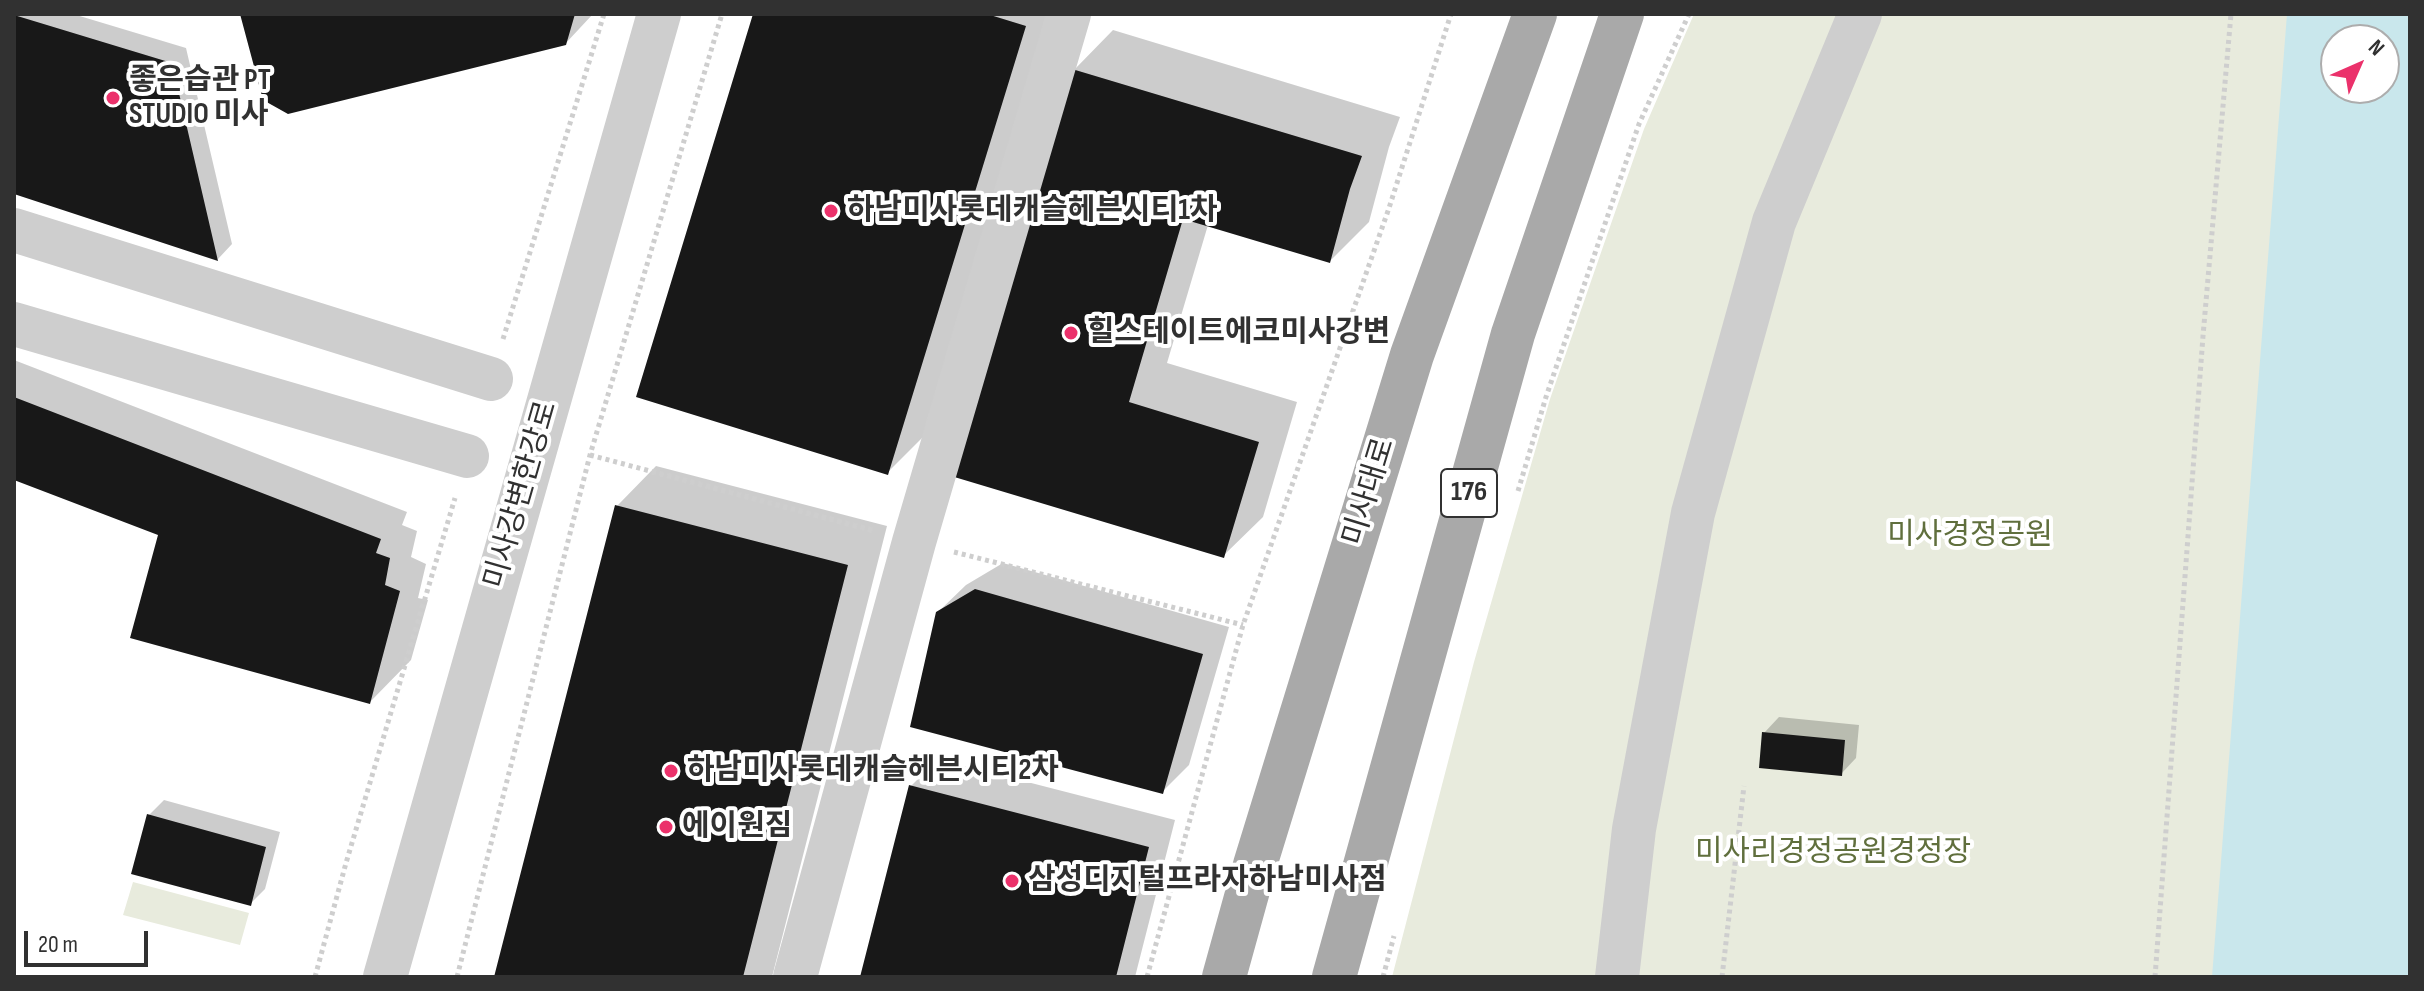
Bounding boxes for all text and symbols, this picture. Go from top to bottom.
north arrow [2320,24,2400,104]
text: N [2362,34,2390,62]
place label: 좋은습관 PT STUDIO 미사 [129,63,271,134]
marker: 좋은습관 PT STUDIO 미사 [104,89,122,107]
place label: 하남미사롯데캐슬헤븐시티1차 [847,193,1218,229]
marker: 하남미사롯데캐슬헤븐시티1차 [822,202,840,220]
place label: 힐스테이트에코미사강변 [1087,315,1391,351]
marker: 힐스테이트에코미사강변 [1062,324,1080,342]
street label: 미사강변한강로 [478,397,566,593]
street label: 미사대로 [1337,434,1403,550]
road number: 176 [1441,469,1497,517]
park label: 미사경정공원 [1887,518,2053,554]
place label: 하남미사롯데캐슬헤븐시티2차 [687,753,1059,789]
marker: 하남미사롯데캐슬헤븐시티2차 [662,762,680,780]
place label: 에이원짐 [682,809,792,845]
marker: 에이원짐 [657,818,675,836]
park label: 미사리경정공원경정장 [1695,835,1971,871]
place label: 삼성디지털프라자하남미사점 [1028,863,1387,899]
marker: 삼성디지털프라자하남미사점 [1003,872,1021,890]
scale bar [28,915,152,965]
text: 20 m [38,930,78,959]

